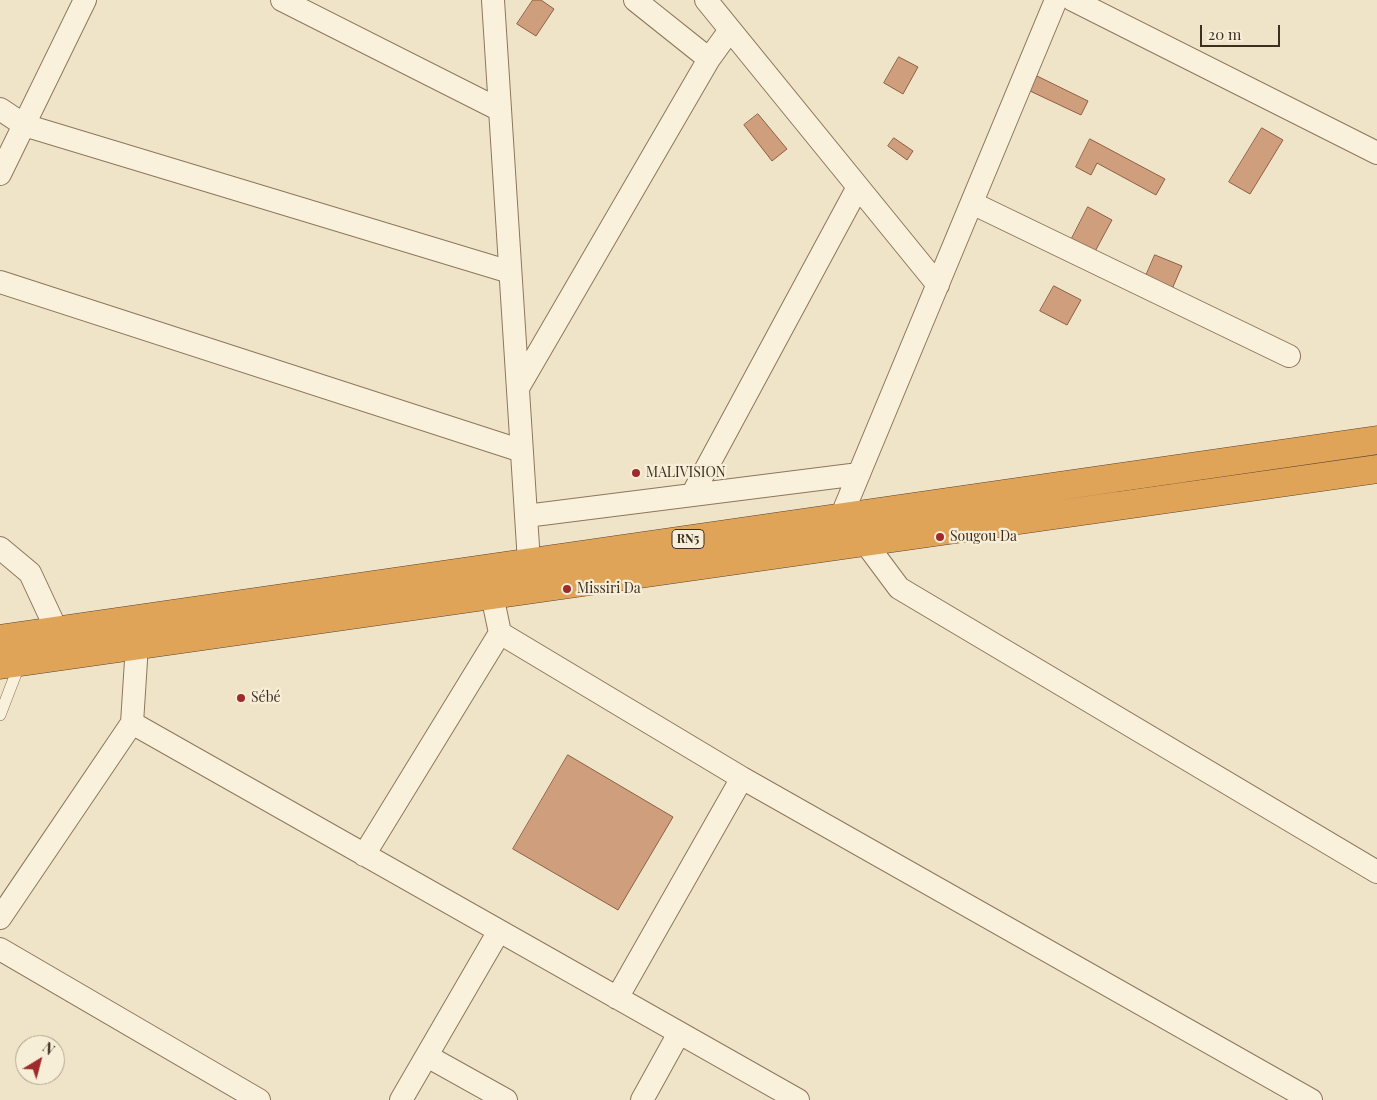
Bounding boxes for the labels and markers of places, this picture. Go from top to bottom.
place label: MALIVISION [646,465,726,481]
marker: MALIVISION [630,467,642,479]
place label: Sougou Da [950,529,1017,545]
marker: Sougou Da [934,531,946,543]
place label: Missiri Da [577,581,641,597]
marker: Missiri Da [561,583,573,595]
place label: Sébé [251,690,281,706]
marker: Sébé [235,692,247,704]

